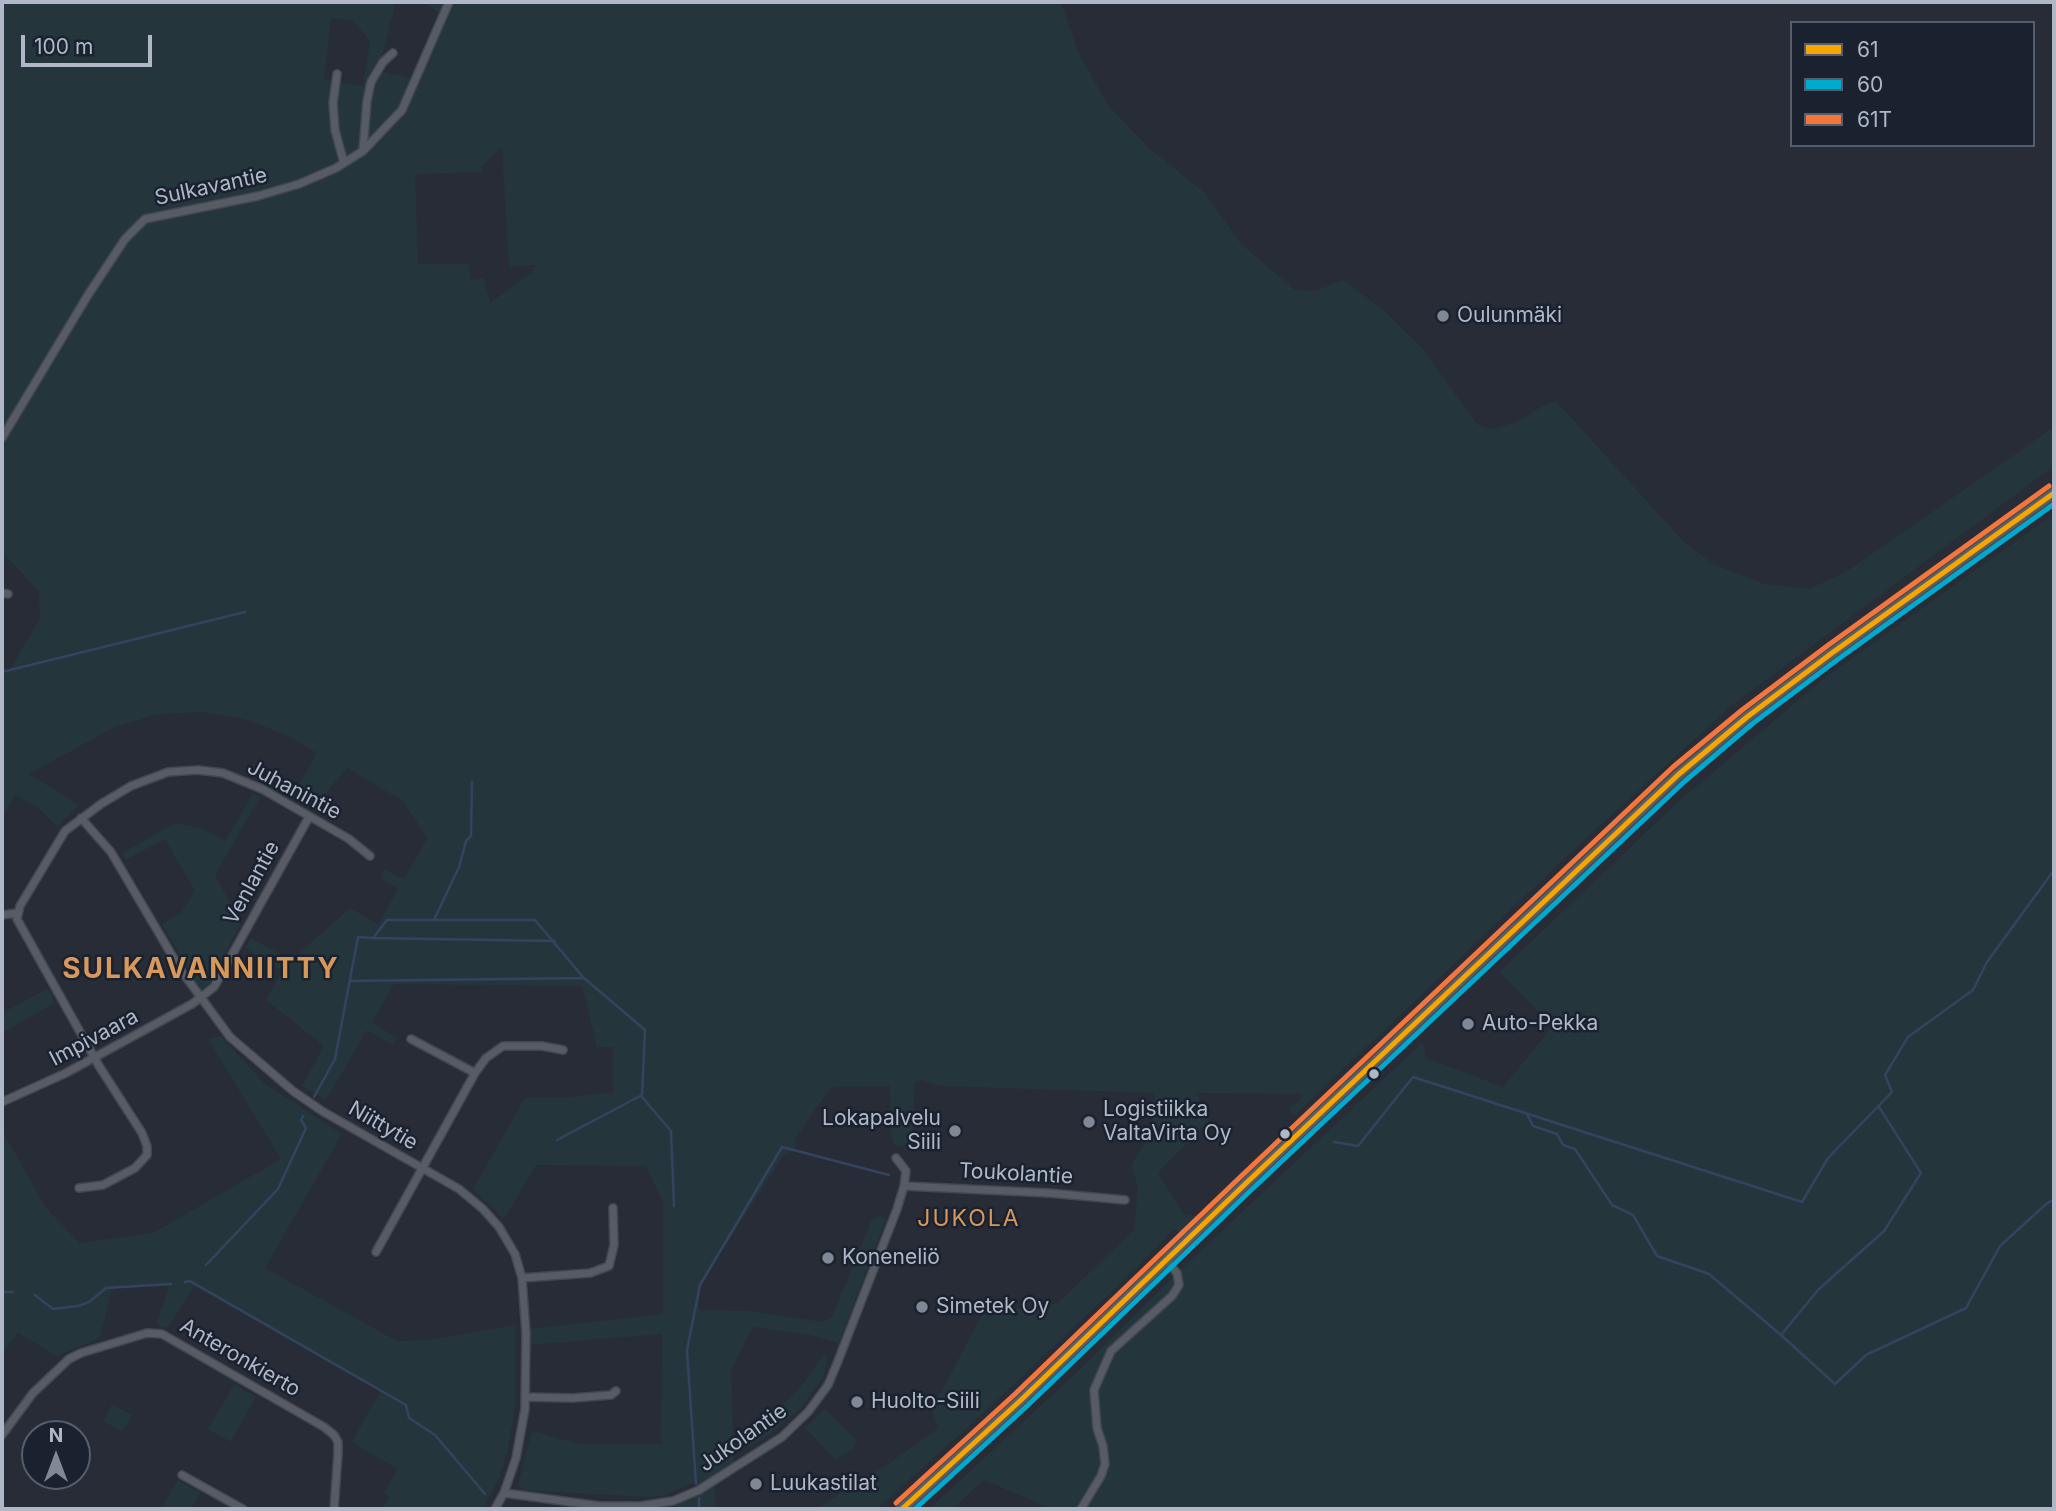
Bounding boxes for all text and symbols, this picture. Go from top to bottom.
scale bar [24,21,156,65]
legend [1790,21,2035,147]
text: 100 m [34,34,93,59]
text: 61 [1857,37,1879,62]
text: 60 [1857,72,1883,97]
text: 61T [1857,107,1892,132]
street label: Sulkavantie [153,163,269,211]
place label: Oulunmäki [1457,303,1562,329]
marker: Oulunmäki [1435,308,1451,324]
street label: Juhanintie [243,755,345,825]
street label: Venlantie [219,837,285,929]
district label: SULKAVANNIITTY [64,953,338,987]
street label: Impivaara [45,1004,143,1072]
place label: Auto-Pekka [1482,1011,1598,1037]
marker: Auto-Pekka [1460,1016,1476,1032]
unlabelled marker [1367,1067,1381,1081]
street label: Niittytie [344,1096,422,1156]
place label: Logistiikka ValtaVirta Oy [1103,1097,1232,1147]
place label: Lokapalvelu Siili [822,1106,941,1156]
marker: Logistiikka ValtaVirta Oy [1081,1114,1097,1130]
marker: Lokapalvelu Siili [947,1123,963,1139]
unlabelled marker [1278,1127,1292,1141]
street label: Toukolantie [958,1158,1074,1190]
district label: JUKOLA [918,1205,1020,1233]
place label: Koneneliö [842,1245,940,1271]
marker: Koneneliö [820,1250,836,1266]
place label: Simetek Oy [936,1294,1049,1320]
marker: Simetek Oy [914,1299,930,1315]
street label: Anteronkierto [175,1313,305,1403]
place label: Huolto-Siili [871,1389,980,1415]
marker: Huolto-Siili [849,1394,865,1410]
street label: Jukolantie [694,1399,792,1477]
north arrow [21,1420,91,1490]
text: N [49,1424,63,1447]
place label: Luukastilat [770,1471,877,1497]
marker: Luukastilat [748,1476,764,1492]

